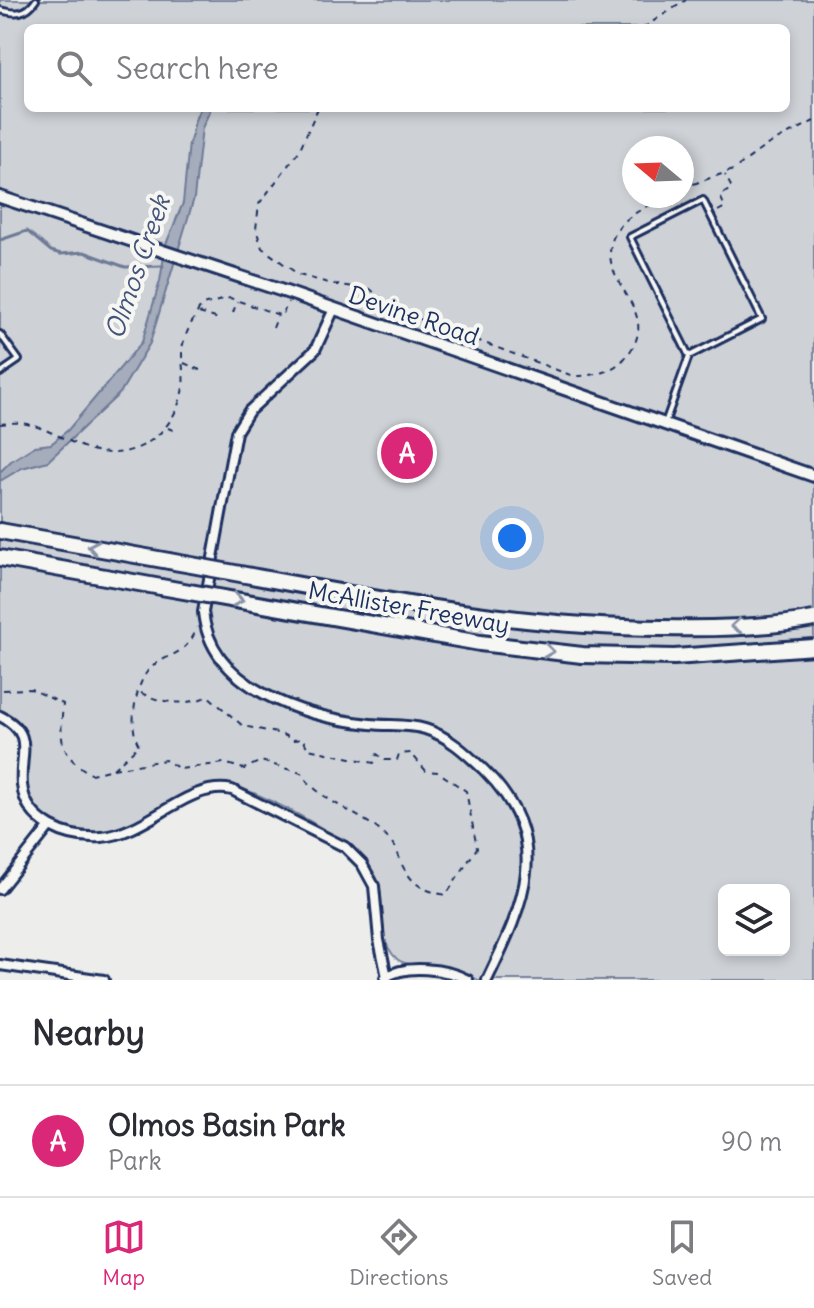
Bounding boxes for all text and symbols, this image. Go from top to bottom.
search box [24,24,790,112]
icon: search [52,46,96,90]
text: Search here [116,49,279,87]
north arrow [622,136,694,208]
water label: Olmos Creek [97,189,177,343]
street label: Devine Road [345,279,483,351]
pin: A [381,423,433,483]
your location [492,518,532,558]
one-way arrow [86,540,99,557]
street label: McAllister Freeway [306,575,512,639]
one-way arrow [231,591,244,608]
one-way arrow [729,618,742,635]
one-way arrow [543,643,556,660]
map controls [718,884,790,956]
button: layers [718,884,790,956]
text: Nearby [32,1011,145,1054]
text: Olmos Basin Park [108,1106,346,1144]
text: A [50,1125,66,1158]
text: 90 m [721,1125,782,1158]
text: Park [108,1144,162,1177]
tab: Map [102,1215,146,1291]
tab: Directions [349,1215,449,1291]
tab: Saved [652,1215,712,1291]

